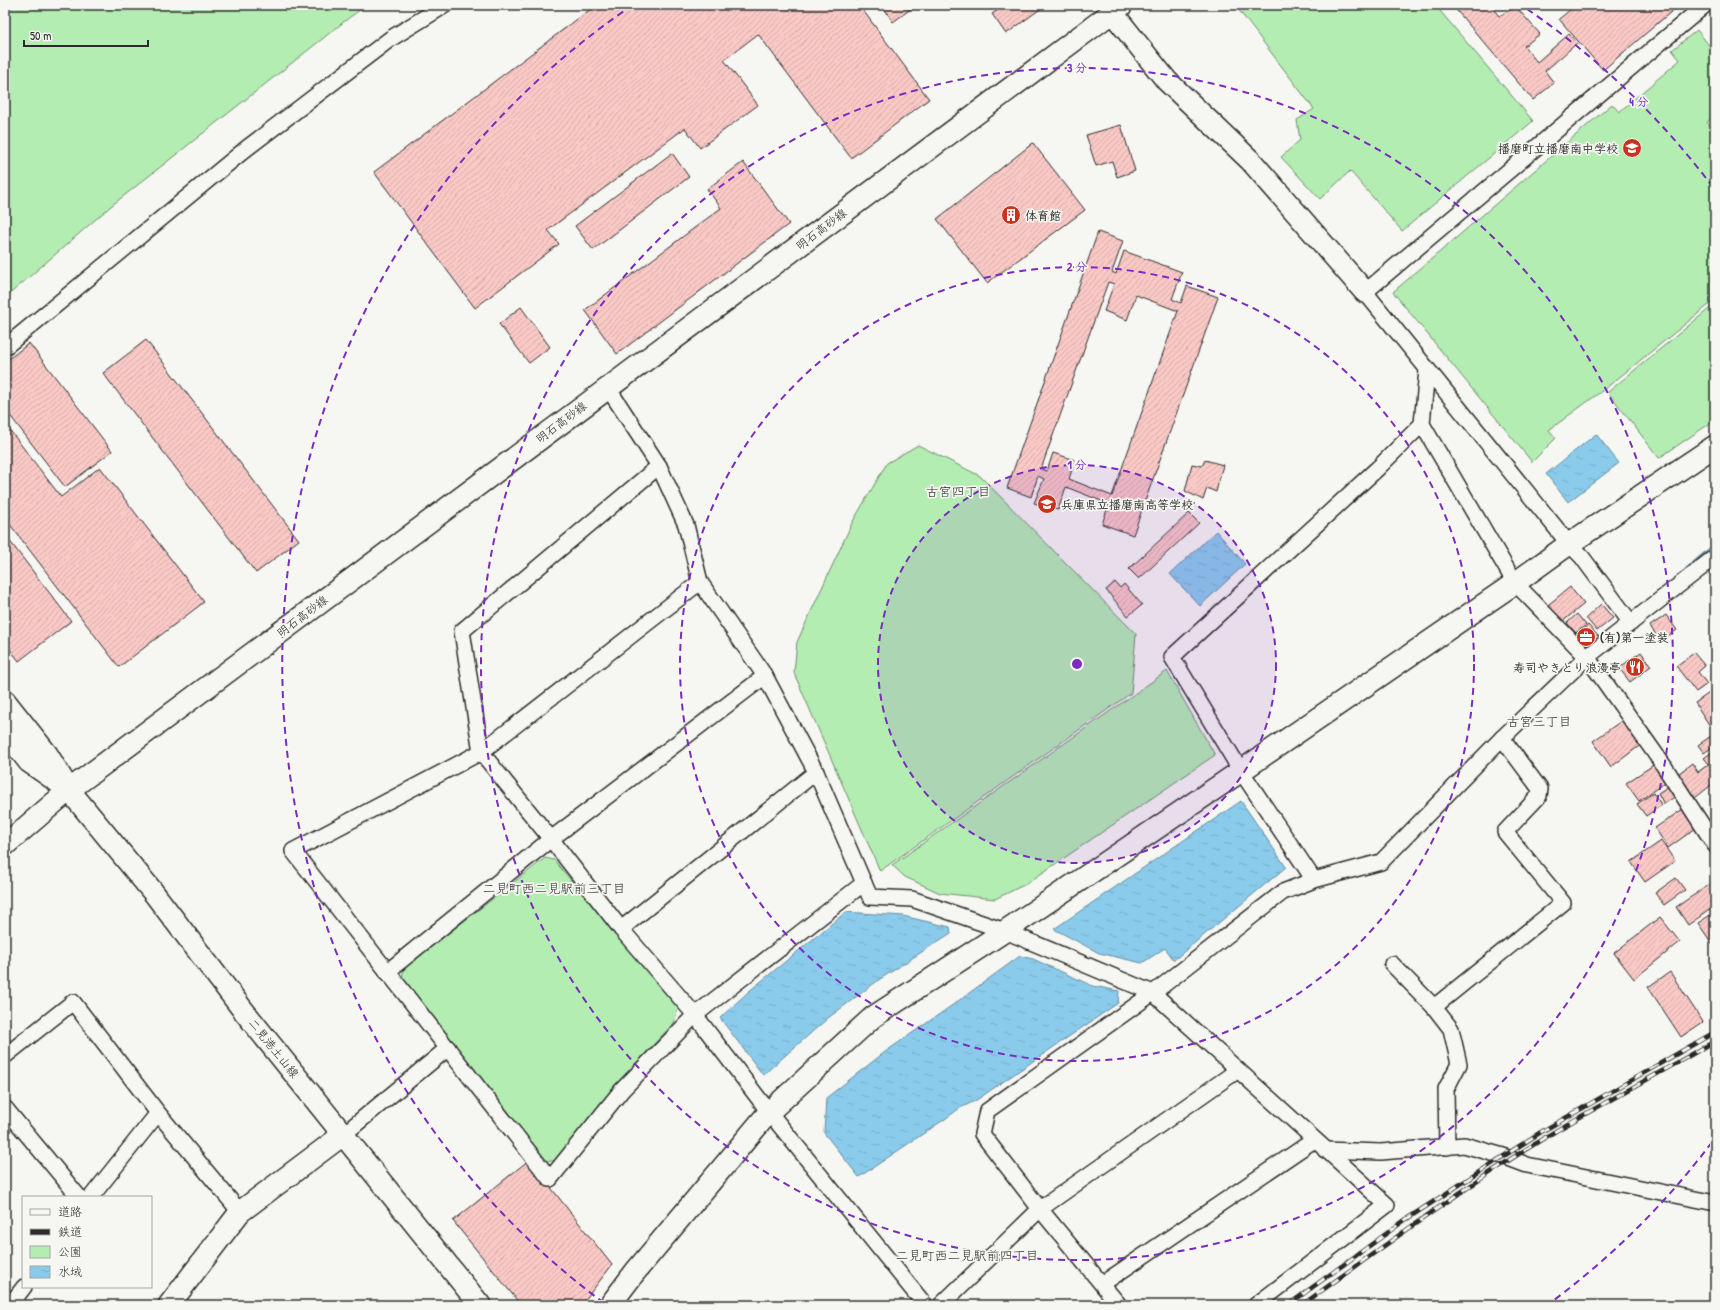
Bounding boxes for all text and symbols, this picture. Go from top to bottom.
scale bar [24,22,148,48]
text: 50 m [30,27,51,44]
text: 3 分 [1067,59,1087,76]
text: 4 分 [1629,93,1649,110]
school or university icon: 播磨町立播磨南中学校 [1621,137,1643,159]
place label: 播磨町立播磨南中学校 [1498,140,1618,157]
street label: 明石高砂線 [792,204,850,254]
building icon: 体育館 [1000,204,1022,226]
place label: 体育館 [1025,207,1061,224]
text: 2 分 [1067,258,1087,275]
street label: 明石高砂線 [532,397,590,447]
text: 1 分 [1067,456,1087,473]
district label: 古宮四丁目 [925,482,991,500]
school or university icon: 兵庫県立播磨南高等学校 [1036,493,1058,515]
place label: 兵庫県立播磨南高等学校 [1061,496,1193,513]
street label: 明石高砂線 [273,591,331,641]
office icon: (有)第一塗装 [1575,626,1597,648]
place label: (有)第一塗装 [1600,629,1668,646]
restaurant icon: 寿司やきとり浪漫亭 [1624,656,1646,678]
centre of rings [1070,657,1084,671]
place label: 寿司やきとり浪漫亭 [1513,659,1621,676]
district label: 古宮三丁目 [1506,712,1572,730]
district label: 二見町西二見駅前三丁目 [482,879,626,897]
street label: 二見港土山線 [245,1015,303,1081]
legend [22,1196,152,1288]
text: 道路 [58,1203,82,1220]
text: 鉄道 [58,1223,82,1240]
text: 公園 [58,1243,82,1260]
district label: 二見町西二見駅前四丁目 [895,1246,1039,1264]
text: 水域 [58,1263,82,1280]

